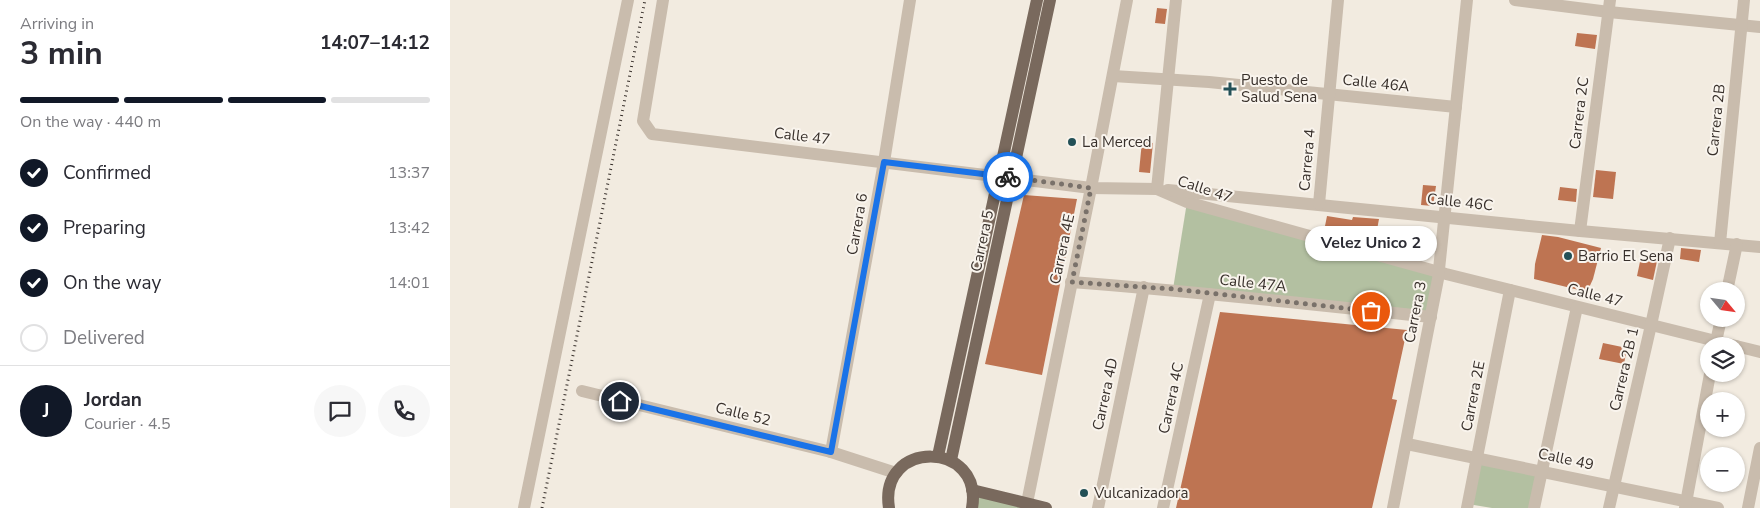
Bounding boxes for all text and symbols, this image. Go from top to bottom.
text: Arriving in [20,13,94,35]
text: 14:07–14:12 [320,30,430,56]
text: 3 min [20,32,103,75]
place label: Puesto de Salud Sena [1241,70,1317,107]
street label: Calle 46A [1341,70,1411,96]
street label: Carrera 2C [1565,76,1593,150]
marker: Puesto de Salud Sena [1223,82,1237,96]
street label: Carrera 2B [1702,83,1730,157]
text: On the way · 440 m [20,111,161,133]
street label: Calle 47 [773,123,831,149]
street label: Carrera 4 [1294,128,1320,192]
place label: La Merced [1082,132,1152,152]
marker: La Merced [1066,136,1078,148]
courier [983,152,1033,202]
icon: check [20,159,48,187]
text: Confirmed [63,160,151,186]
text: 13:37 [388,162,430,184]
icon: bike [994,163,1022,191]
street label: Calle 47 [1175,171,1235,207]
street label: Calle 46C [1426,189,1494,215]
street label: Carrera 6 [842,191,872,257]
street label: Carrera 5 [966,208,998,274]
street label: Carrera 4E [1045,212,1079,286]
icon: check [20,214,48,242]
text: Preparing [63,215,146,241]
text: 13:42 [388,217,430,239]
callout: Velez Unico 2 [1305,226,1437,261]
text: Velez Unico 2 [1321,232,1421,254]
place label: Barrio El Sena [1578,246,1673,266]
marker: Barrio El Sena [1562,250,1574,262]
icon: check [20,269,48,297]
text: On the way [63,270,161,296]
street label: Calle 47A [1218,270,1288,296]
text: 14:01 [388,272,430,294]
street label: Calle 47 [1565,278,1625,312]
street label: Carrera 3 [1399,279,1431,345]
north arrow [1700,282,1745,328]
map controls [1700,282,1745,492]
pin [1350,290,1392,332]
icon: bag [1357,297,1385,325]
text: Delivered [63,325,145,351]
street label: Carrera 2B 1 [1605,325,1643,413]
button: layers [1700,337,1745,382]
street label: Carrera 4D [1088,356,1122,432]
street label: Carrera 2E [1456,359,1490,433]
street label: Carrera 4C [1154,360,1188,436]
pin [599,380,641,422]
button: chat [314,385,366,437]
button: phone [378,385,430,437]
text: Jordan [84,387,142,413]
icon: home [606,387,634,415]
button: + [1700,392,1745,437]
street label: Calle 52 [713,397,773,431]
text: J [43,398,49,424]
text: Courier · 4.5 [84,413,170,435]
street label: Calle 49 [1536,443,1596,475]
button: − [1700,447,1745,492]
place label: Vulcanizadora [1093,483,1188,503]
marker: Vulcanizadora [1078,487,1090,499]

